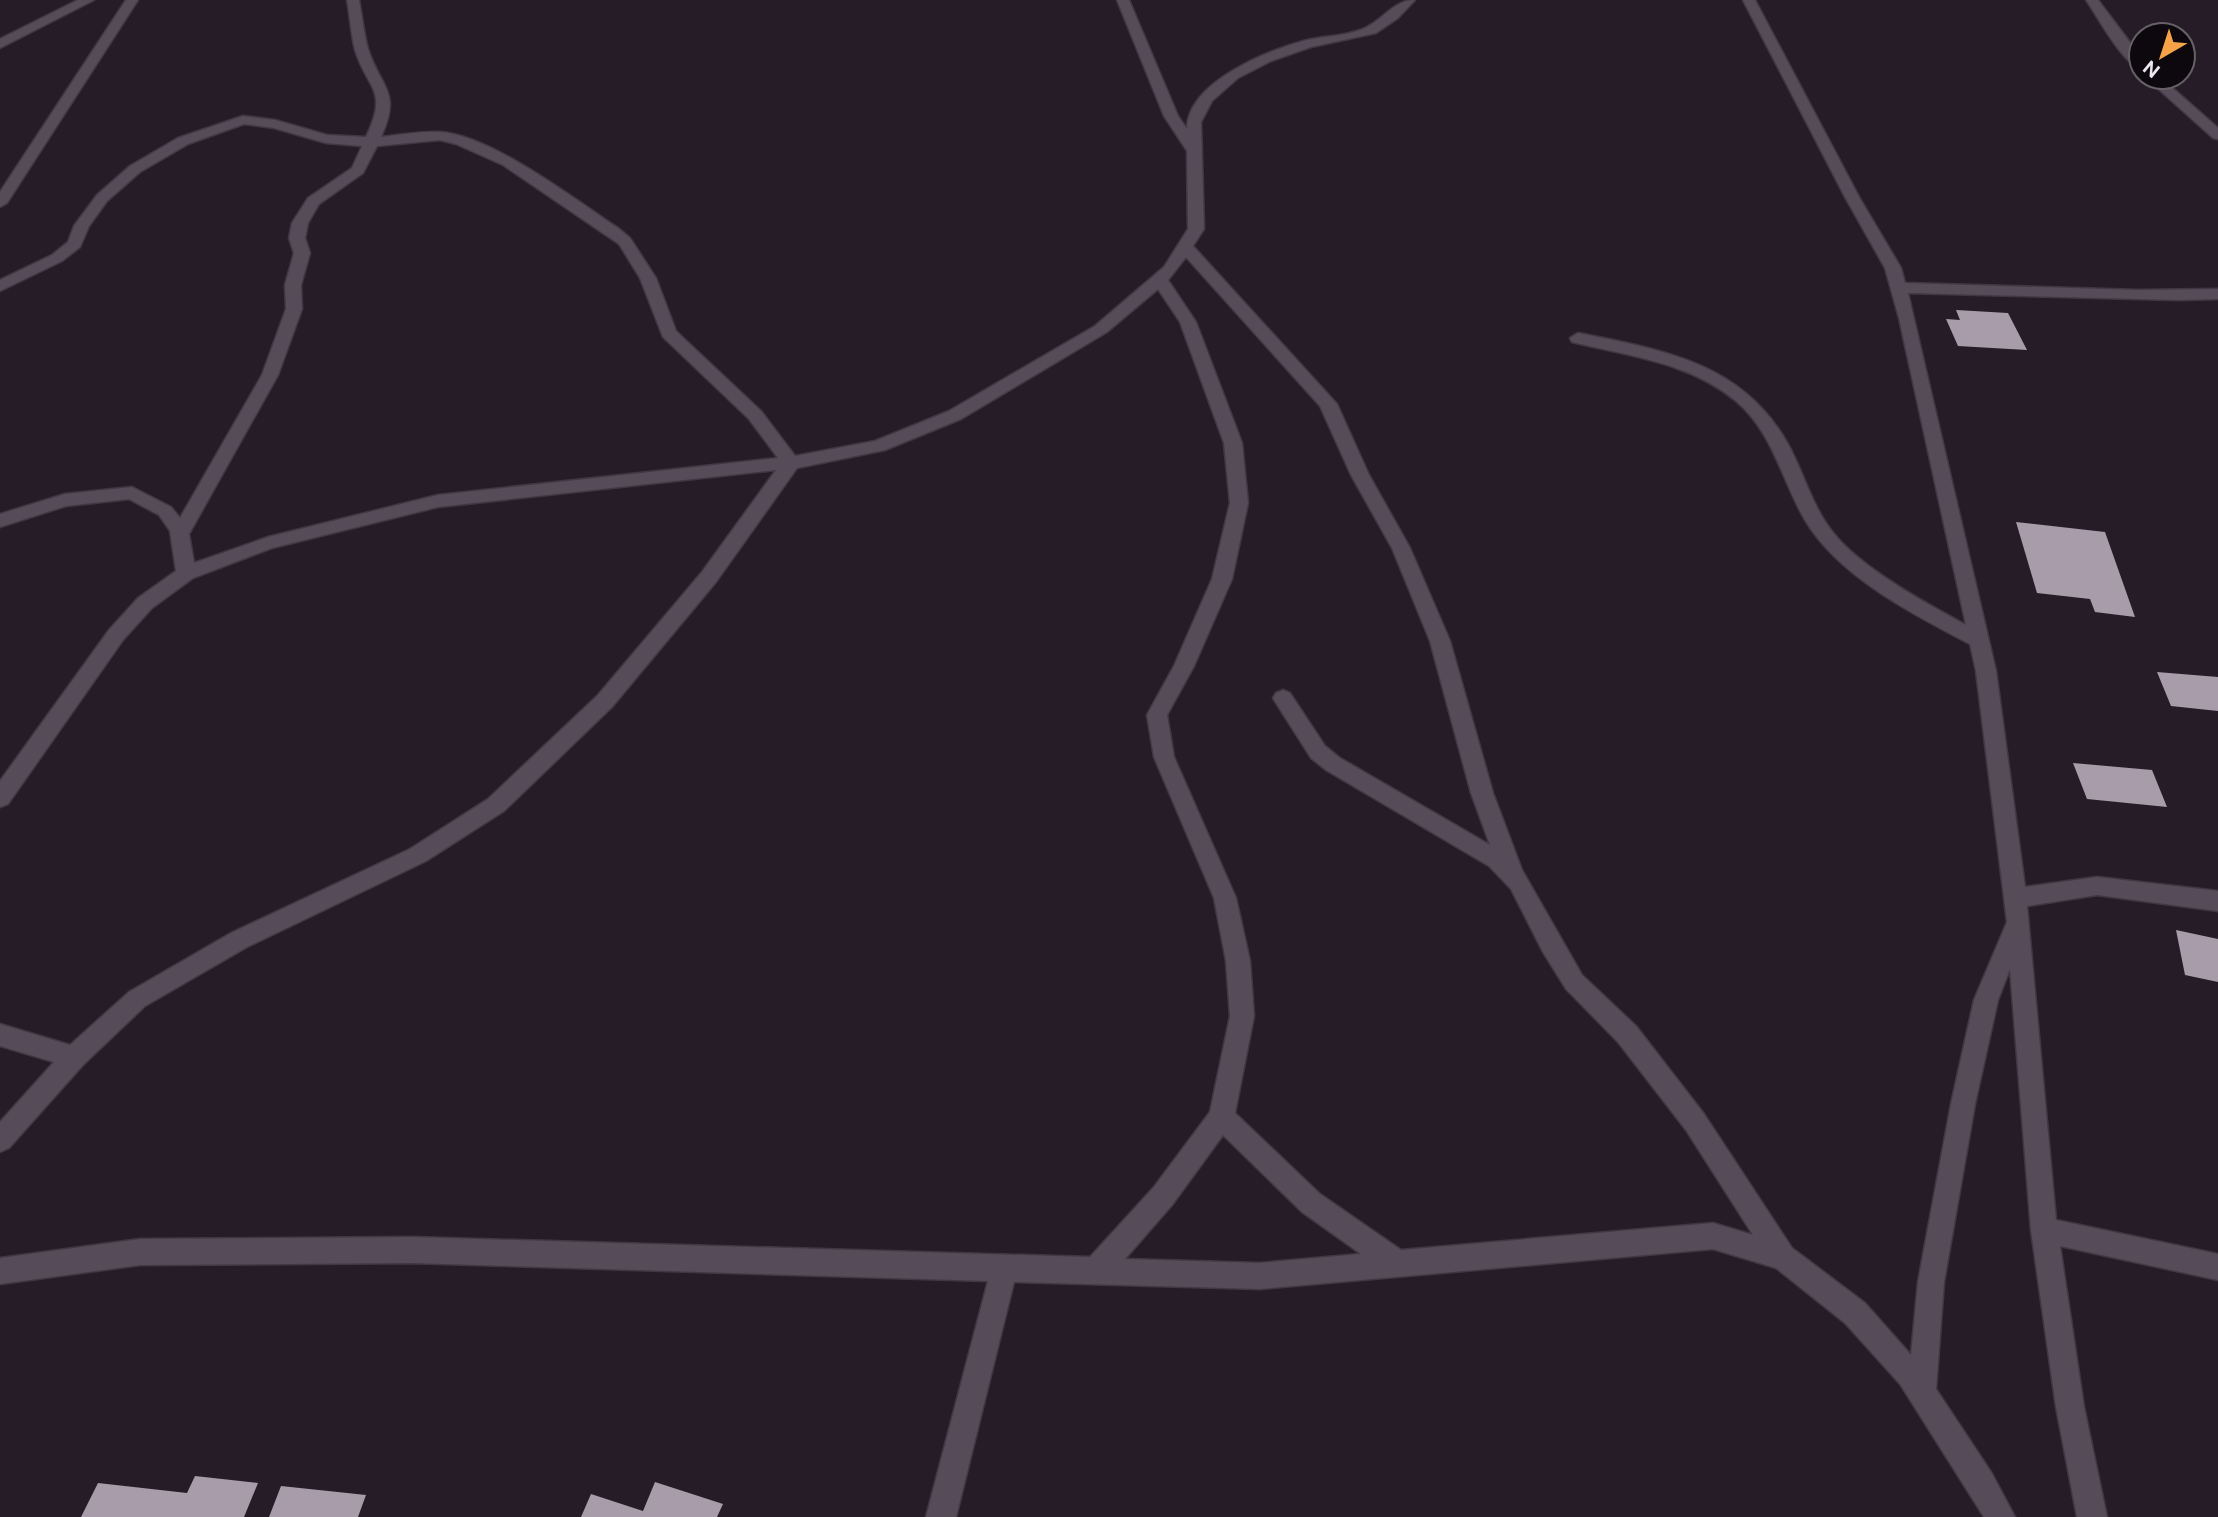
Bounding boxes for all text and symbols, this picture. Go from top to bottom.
north arrow [2127,21,2197,91]
text: N [2139,56,2164,82]

